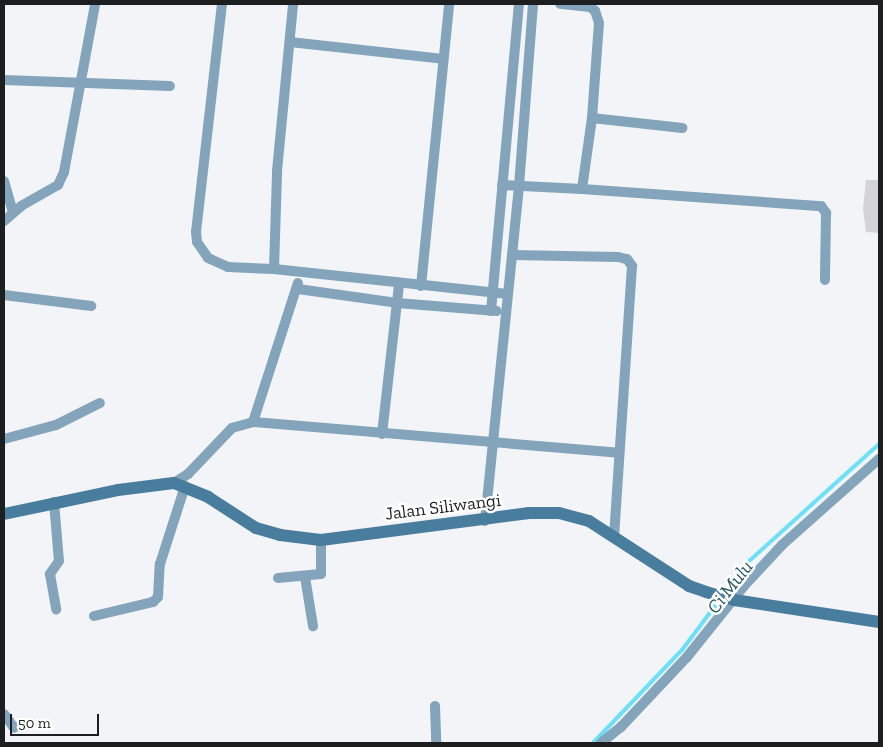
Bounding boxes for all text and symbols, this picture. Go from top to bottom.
street label: Jalan Siliwangi [384,489,502,525]
water label: Ci Mulu [702,556,758,618]
scale bar [12,704,101,736]
text: 50 m [18,714,51,732]

